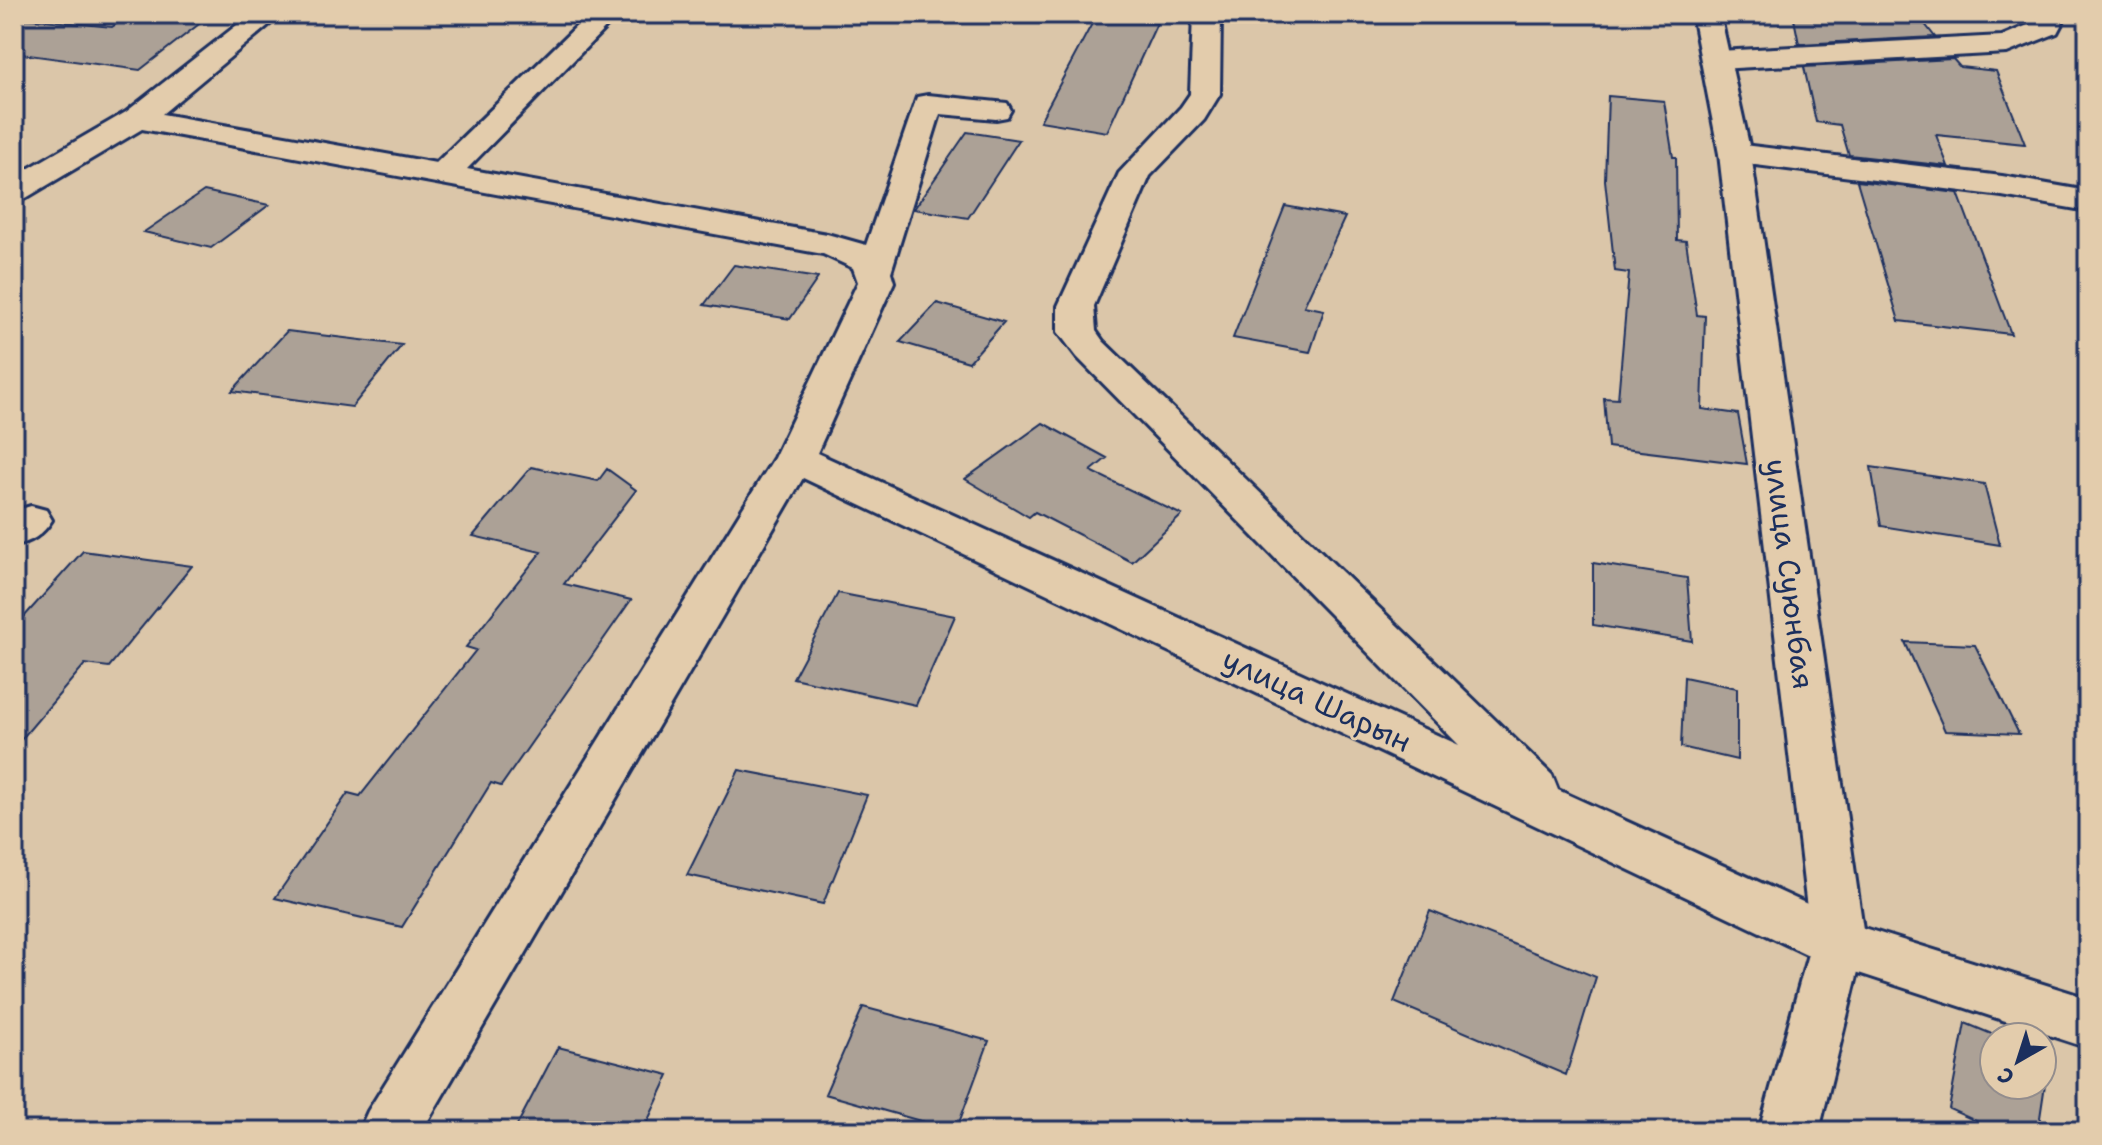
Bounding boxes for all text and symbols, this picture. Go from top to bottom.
street label: улица Суюнбая [1756,457,1824,691]
street label: улица Шарын [1216,638,1418,762]
north arrow [1978,1021,2058,1101]
text: С [1991,1061,2020,1092]

